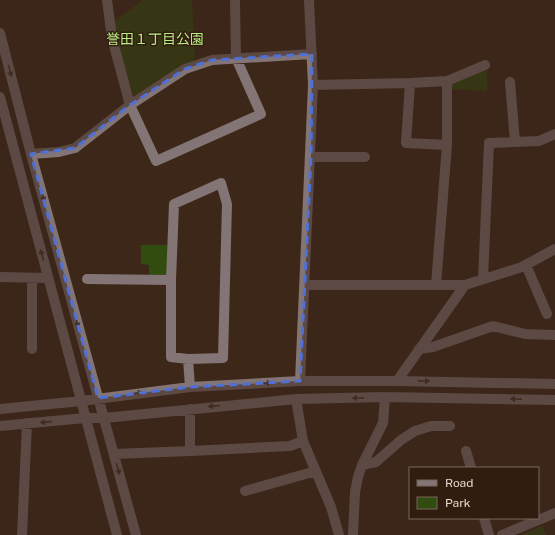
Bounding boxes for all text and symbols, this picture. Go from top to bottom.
park label: 誉田１丁目公園 [106,31,204,47]
one-way arrow [7,64,13,77]
one-way arrow [40,190,46,203]
one-way arrow [39,249,45,261]
one-way arrow [74,316,80,328]
one-way arrow [418,378,431,384]
one-way arrow [260,379,272,386]
one-way arrow [131,390,143,396]
one-way arrow [351,395,364,401]
one-way arrow [509,396,522,402]
one-way arrow [208,403,220,410]
one-way arrow [40,418,52,425]
one-way arrow [115,463,121,475]
legend [409,467,539,519]
text: Road [445,476,473,490]
text: Park [445,496,471,510]

